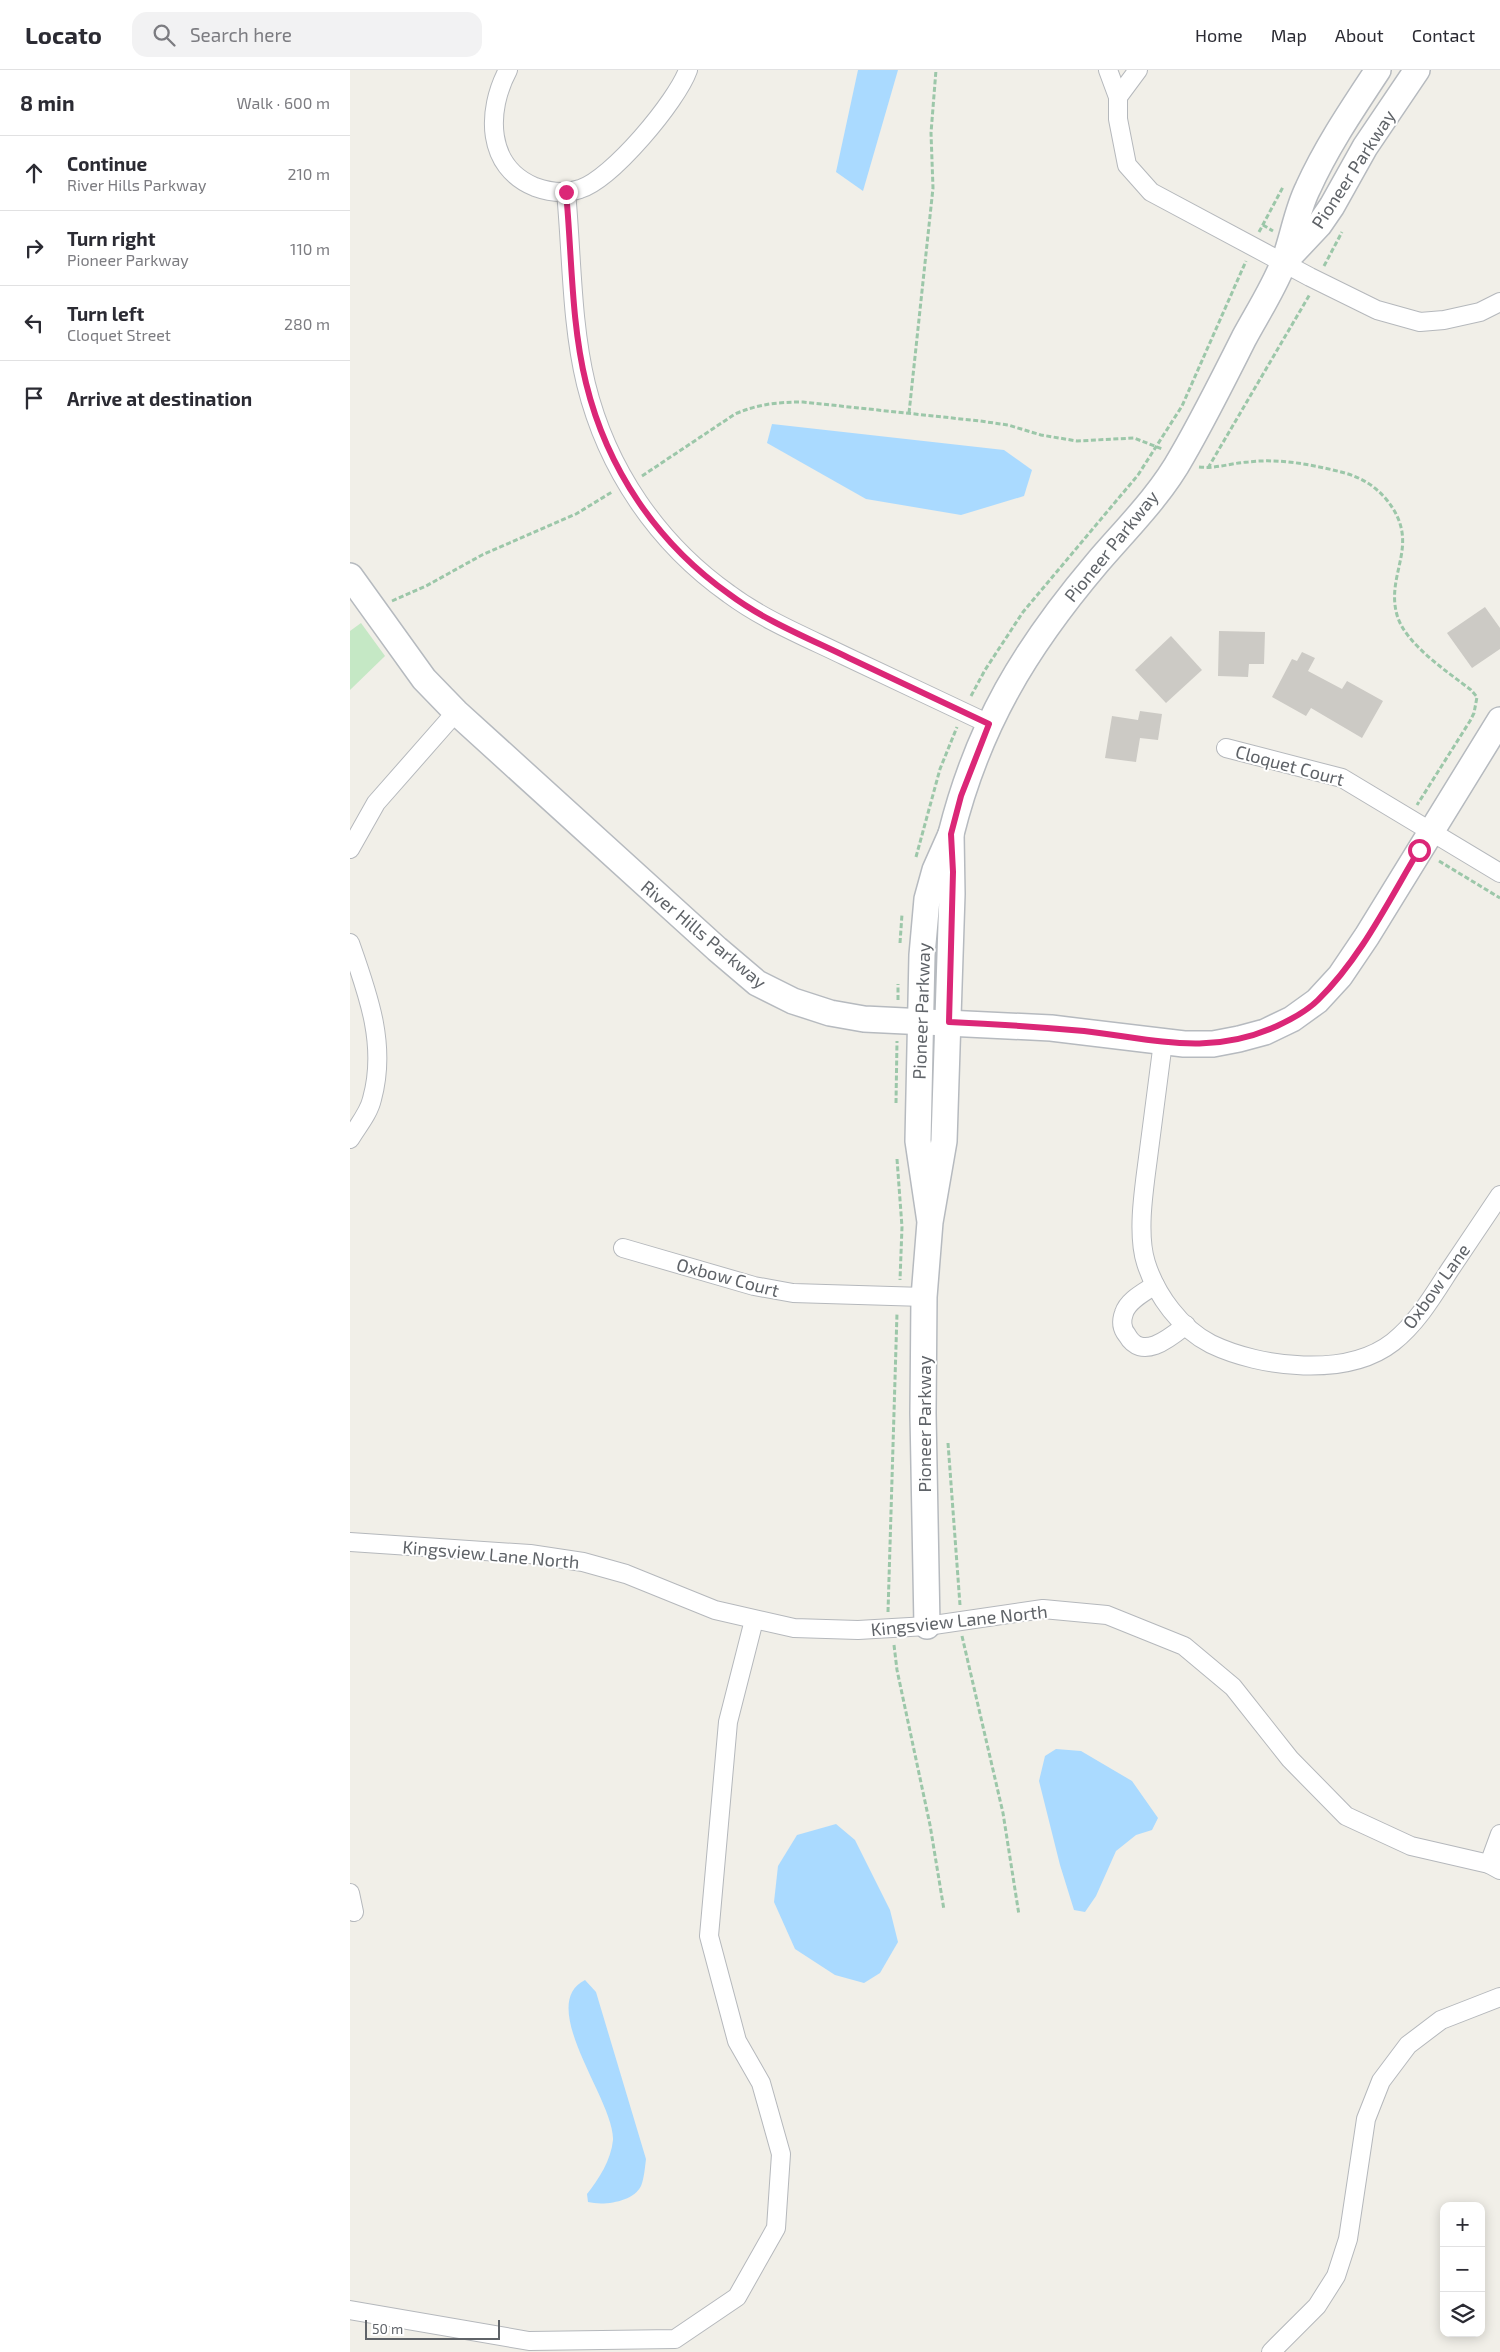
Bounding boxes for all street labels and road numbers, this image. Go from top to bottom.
street label: Pioneer Parkway [1306,105,1400,232]
street label: Pioneer Parkway [1059,485,1163,606]
street label: Cloquet Court [1233,740,1347,790]
street label: River Hills Parkway [637,875,772,993]
street label: Pioneer Parkway [908,942,934,1080]
street label: Oxbow Lane [1398,1239,1474,1333]
street label: Oxbow Court [674,1253,782,1301]
street label: Pioneer Parkway [913,1355,935,1492]
street label: Kingsview Lane North [402,1535,580,1573]
street label: Kingsview Lane North [870,1600,1048,1640]

